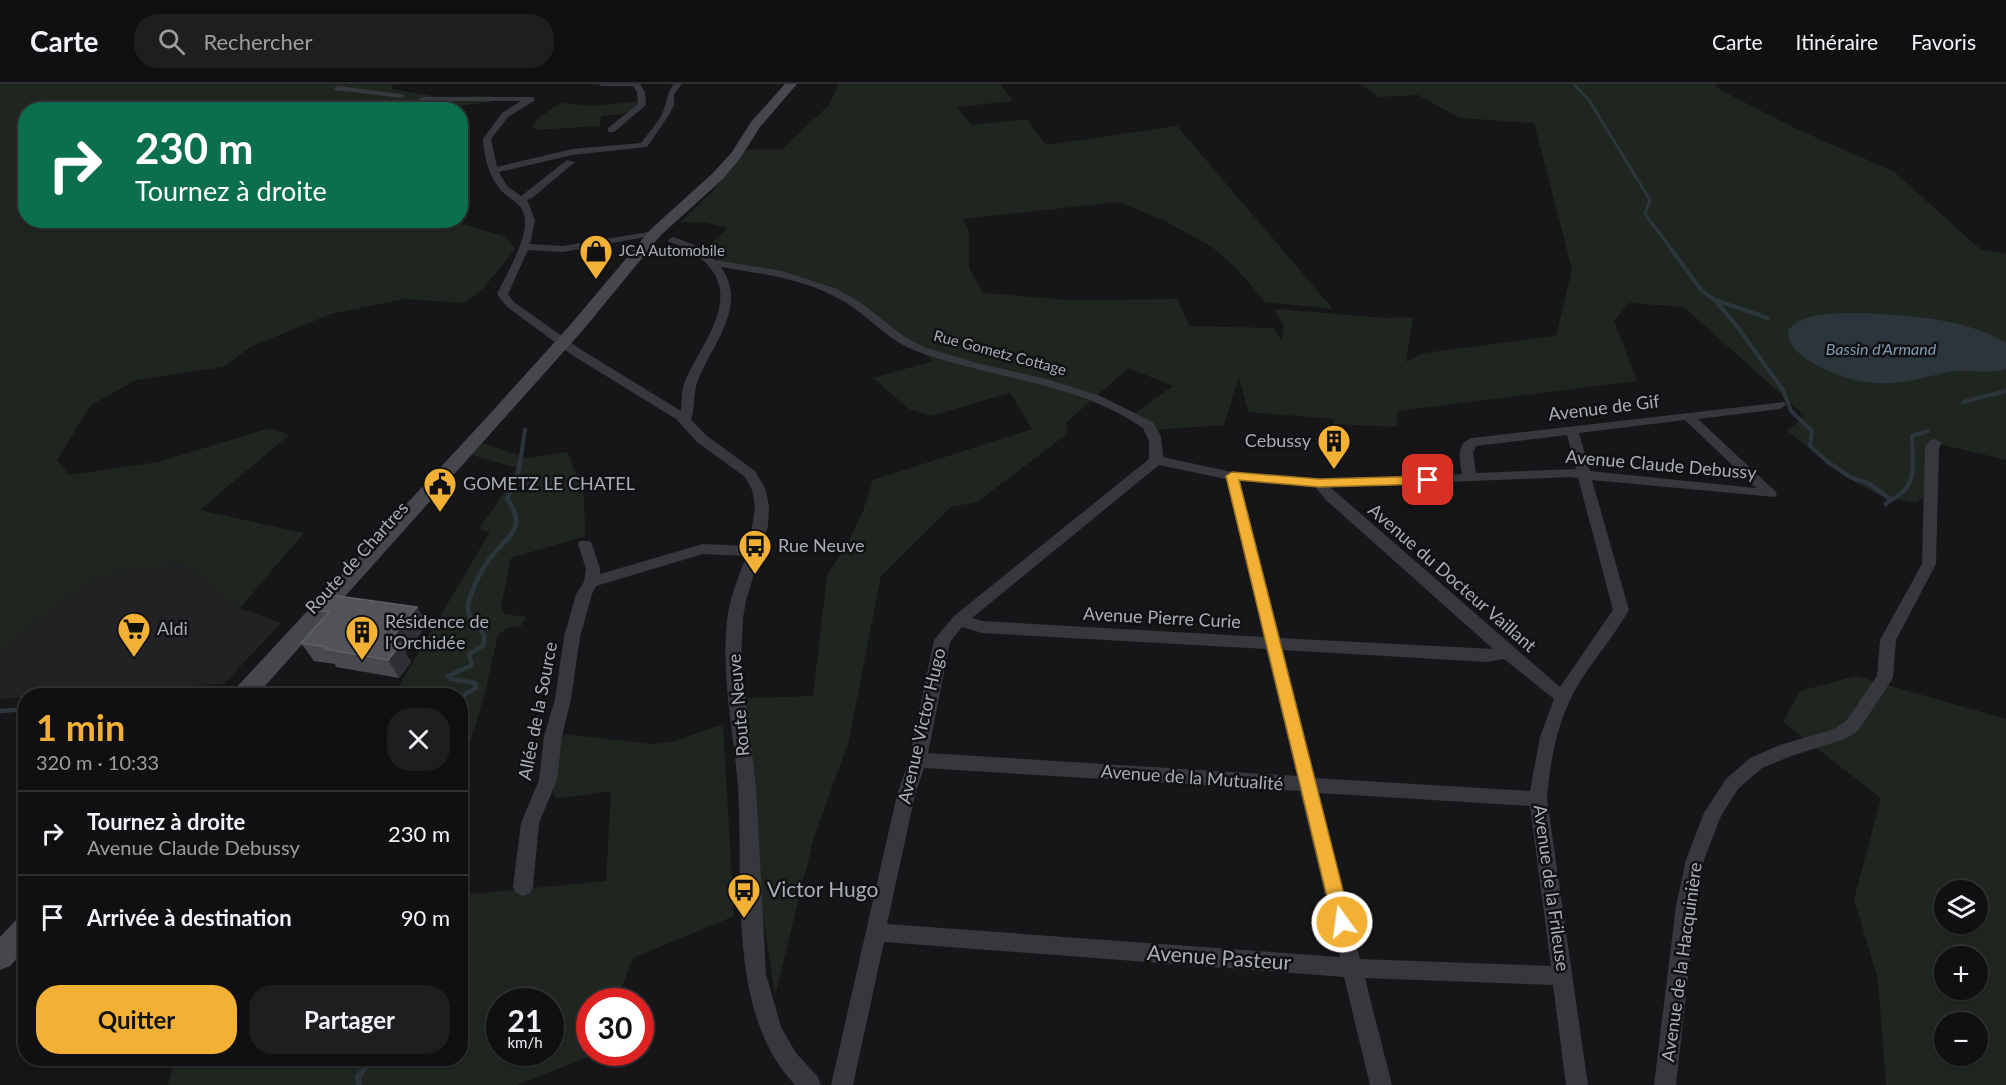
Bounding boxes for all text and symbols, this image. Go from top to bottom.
search box [134,14,554,68]
text: Carte [30,24,98,58]
icon: search [155,25,188,58]
text: Rechercher [203,28,312,55]
text: Carte [1712,29,1763,54]
text: Itinéraire [1796,29,1878,54]
text: Favoris [1911,29,1976,54]
text: 230 m [135,123,253,173]
icon: right [36,126,114,204]
text: Tournez à droite [135,174,327,207]
shop icon: JCA Automobile [578,233,614,280]
place label: JCA Automobile [619,241,725,259]
street label: Rue Gometz Cottage [932,326,1069,378]
water label: Bassin d'Armand [1826,339,1937,358]
street label: Avenue de Gif [1547,389,1662,425]
building icon: Cebussy [1316,423,1352,470]
place label: Cebussy [1245,429,1312,451]
street label: Avenue Claude Debussy [1565,445,1758,483]
pin [1402,454,1453,505]
icon: arrive [1411,463,1444,496]
public building icon: GOMETZ LE CHATEL [422,466,458,513]
place label: GOMETZ LE CHATEL [463,472,635,494]
street label: Route de Chartres [300,497,412,618]
street label: Avenue du Docteur Vaillant [1364,498,1542,657]
bus stop icon: Rue Neuve [737,528,773,575]
place label: Rue Neuve [778,534,865,556]
street label: Avenue Pierre Curie [1083,602,1241,632]
place label: Résidence de l'Orchidée [385,610,489,653]
supermarket icon: Aldi [116,611,152,658]
building icon: Résidence de l'Orchidée [344,614,380,661]
place label: Aldi [157,617,188,639]
street label: Allée de la Source [513,640,561,782]
street label: Avenue Victor Hugo [892,646,950,806]
street label: Route Neuve [723,653,753,757]
text: 1 min [36,705,125,749]
button: close [387,708,450,771]
text: 320 m · 10:33 [36,750,159,774]
street label: Avenue de la Mutualité [1100,760,1284,794]
street label: Avenue de la Frileuse [1529,803,1575,972]
text: Tournez à droite [87,808,245,835]
icon: right [36,817,69,850]
text: 230 m [388,820,450,847]
text: Avenue Claude Debussy [87,835,300,859]
street label: Avenue de la Hacquinière [1656,861,1706,1063]
bus stop icon: Victor Hugo [726,872,762,919]
place label: Victor Hugo [767,876,879,901]
map controls [1934,880,1988,1066]
button: layers [1934,880,1988,934]
position arrow [1310,890,1374,954]
icon: arrive [36,901,69,934]
text: Arrivée à destination [87,904,292,931]
text: 90 m [401,904,450,931]
street label: Avenue Pasteur [1146,939,1292,974]
button: + [1934,946,1988,1000]
button: Quitter [36,985,237,1054]
button: Partager [249,985,450,1054]
speed limit sign: 30 [576,988,654,1066]
text: 21 [508,1002,542,1038]
button: − [1934,1012,1988,1066]
text: km/h [507,1033,543,1051]

